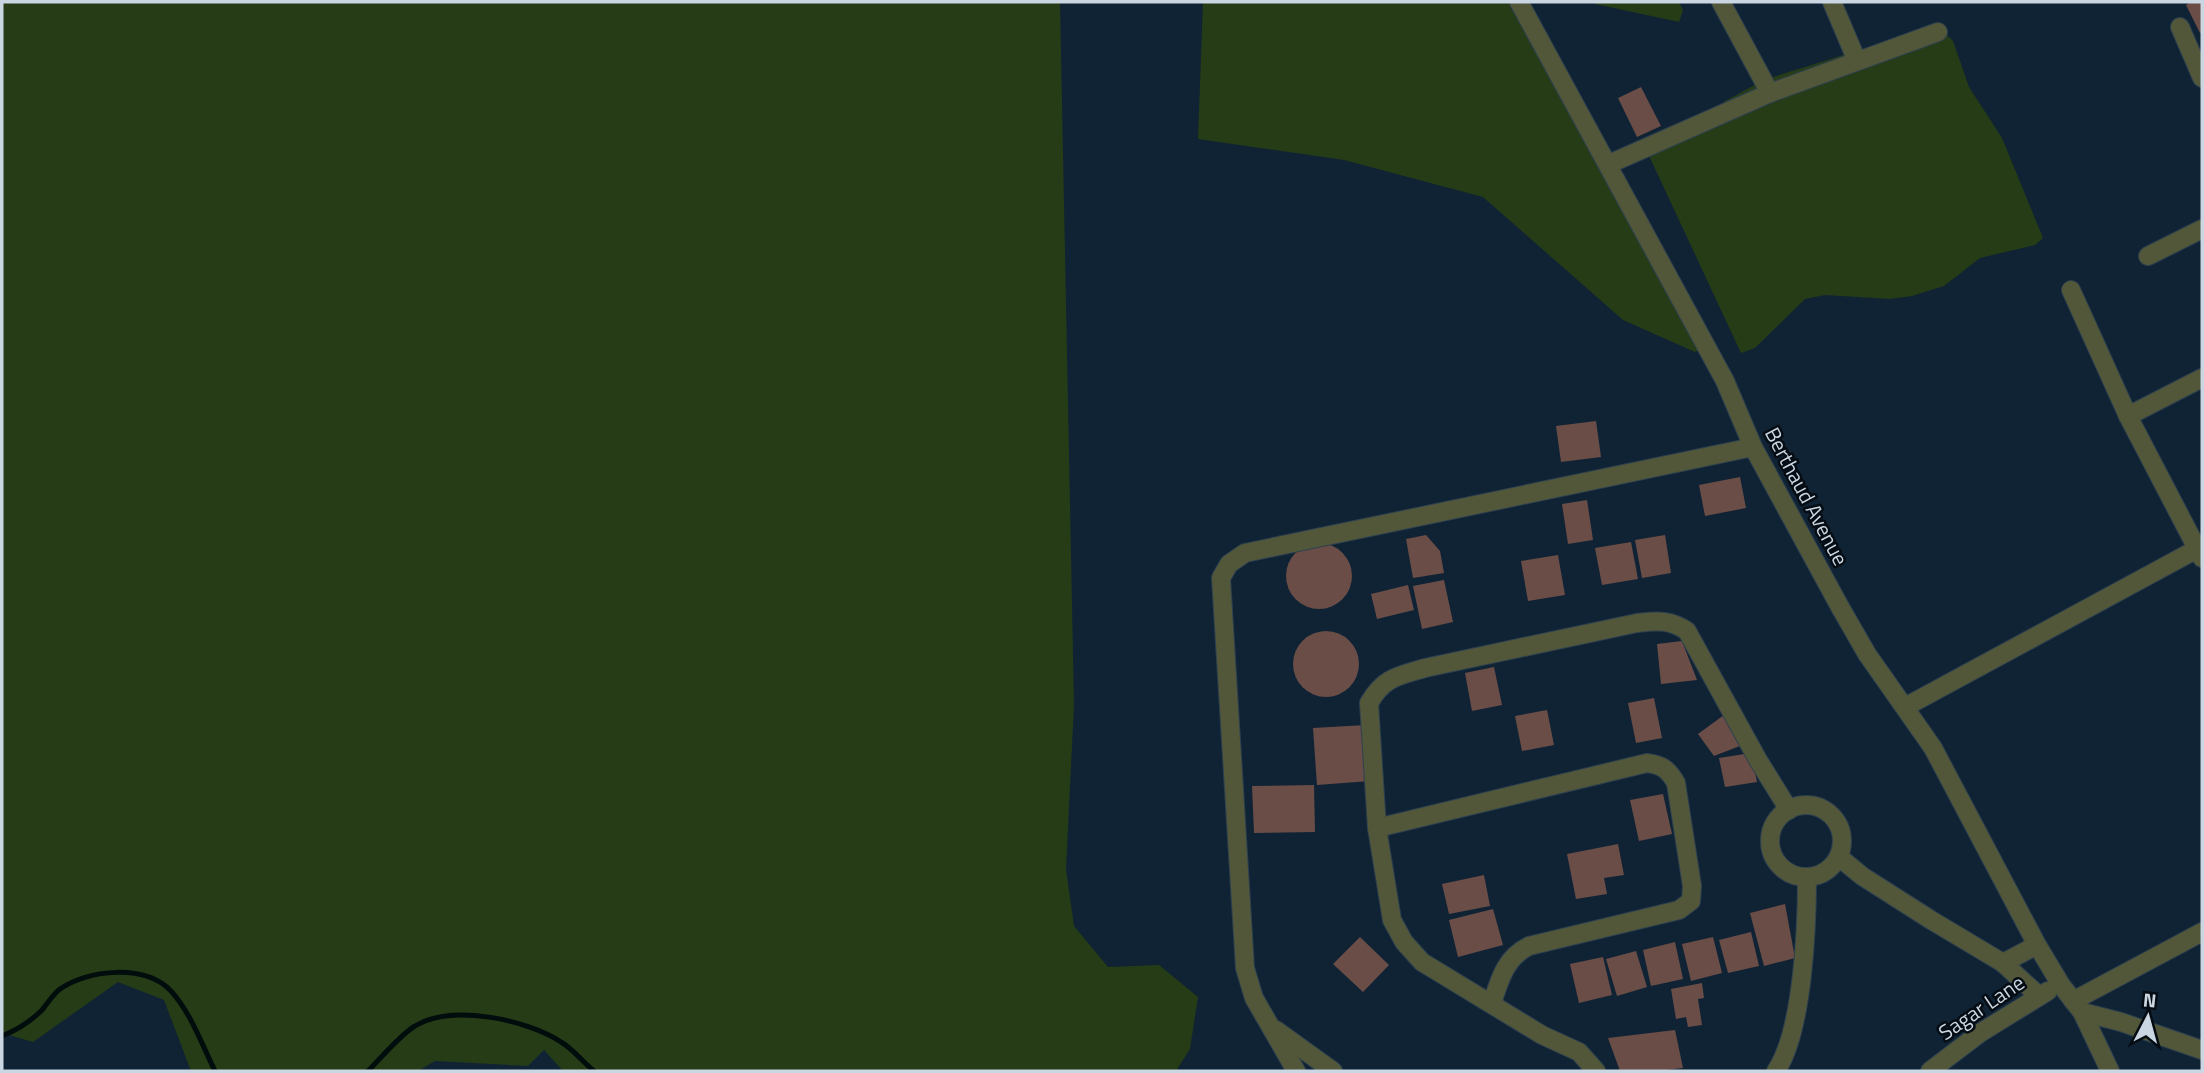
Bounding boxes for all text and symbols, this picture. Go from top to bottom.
street label: Berthaud Avenue [1757,421,1857,571]
street label: Sagar Lane [1932,966,2030,1048]
north arrow [2113,982,2183,1052]
text: N [2142,984,2158,1015]

